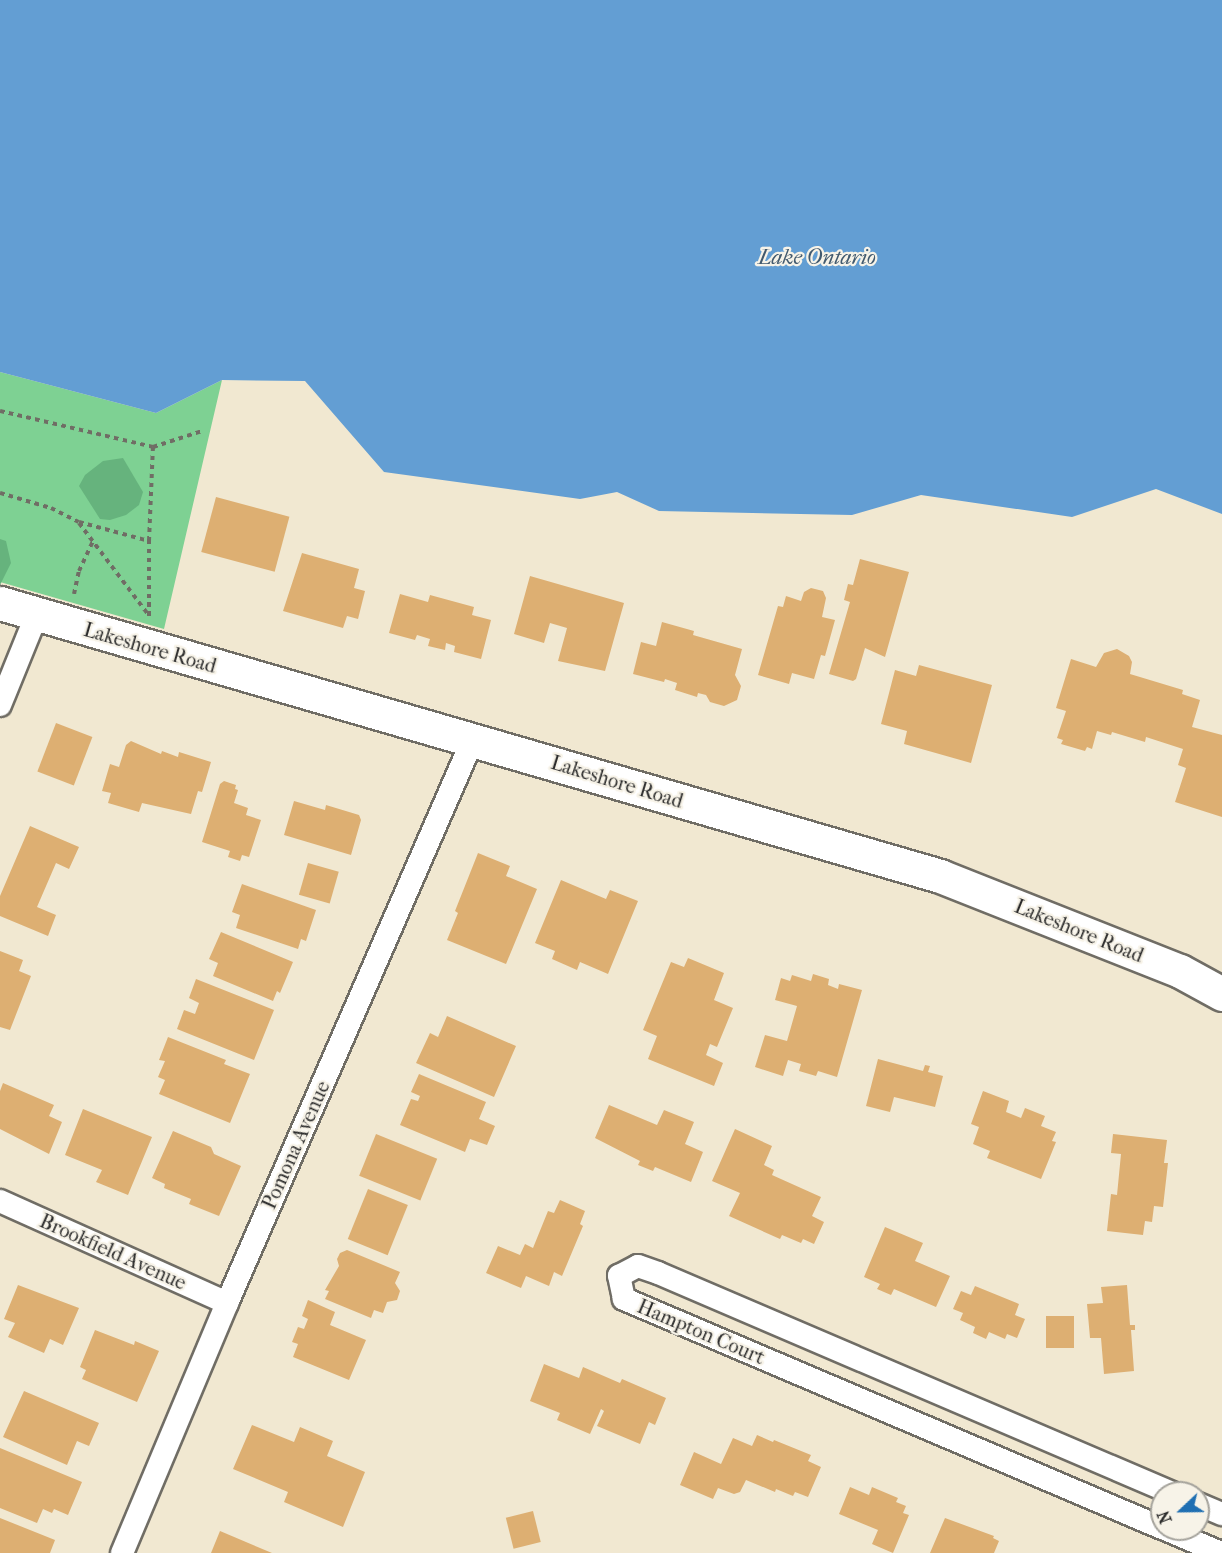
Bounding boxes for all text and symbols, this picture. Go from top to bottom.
water label: Lake Ontario [758,244,876,270]
street label: Lakeshore Road [81,618,219,678]
street label: Lakeshore Road [548,751,686,813]
street label: Lakeshore Road [1011,894,1147,968]
street label: Pomona Avenue [257,1077,335,1213]
street label: Brookfield Avenue [36,1209,190,1295]
street label: Hampton Court [634,1294,768,1370]
north arrow [1150,1481,1210,1541]
text: N [1154,1508,1176,1526]

